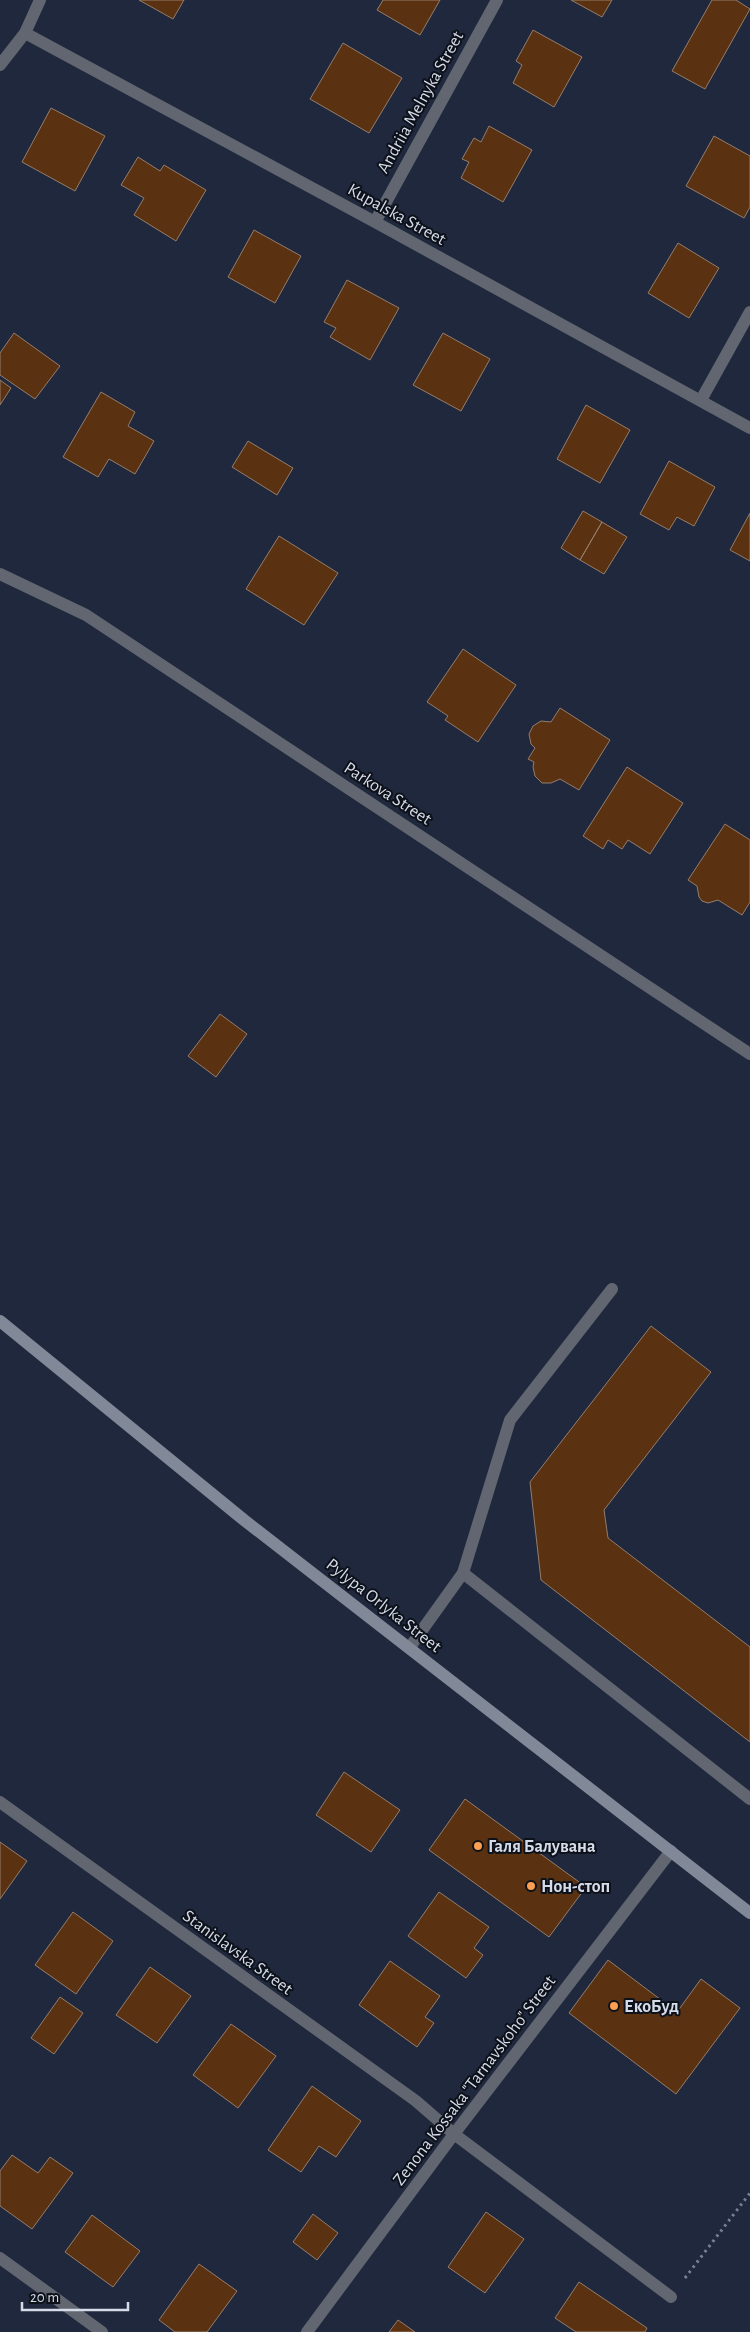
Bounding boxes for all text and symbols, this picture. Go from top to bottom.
street label: Andriia Melnyka Street [374,28,468,177]
street label: Kupalska Street [345,181,449,249]
street label: Parkova Street [340,759,435,829]
street label: Pylypa Orlyka Street [322,1555,444,1656]
place label: Галя Балувана [488,1838,596,1856]
marker: Галя Балувана [472,1840,484,1852]
place label: Нон-стоп [541,1878,610,1896]
marker: Нон-стоп [525,1880,537,1892]
street label: Stanislavska Street [179,1907,296,1999]
street label: Zenona Kossaka "Tarnavskoho" Street [390,1972,560,2189]
place label: ЕкоБуд [624,1998,679,2016]
marker: ЕкоБуд [608,2000,620,2012]
scale bar [22,2280,129,2312]
text: 20 m [30,2290,59,2305]

